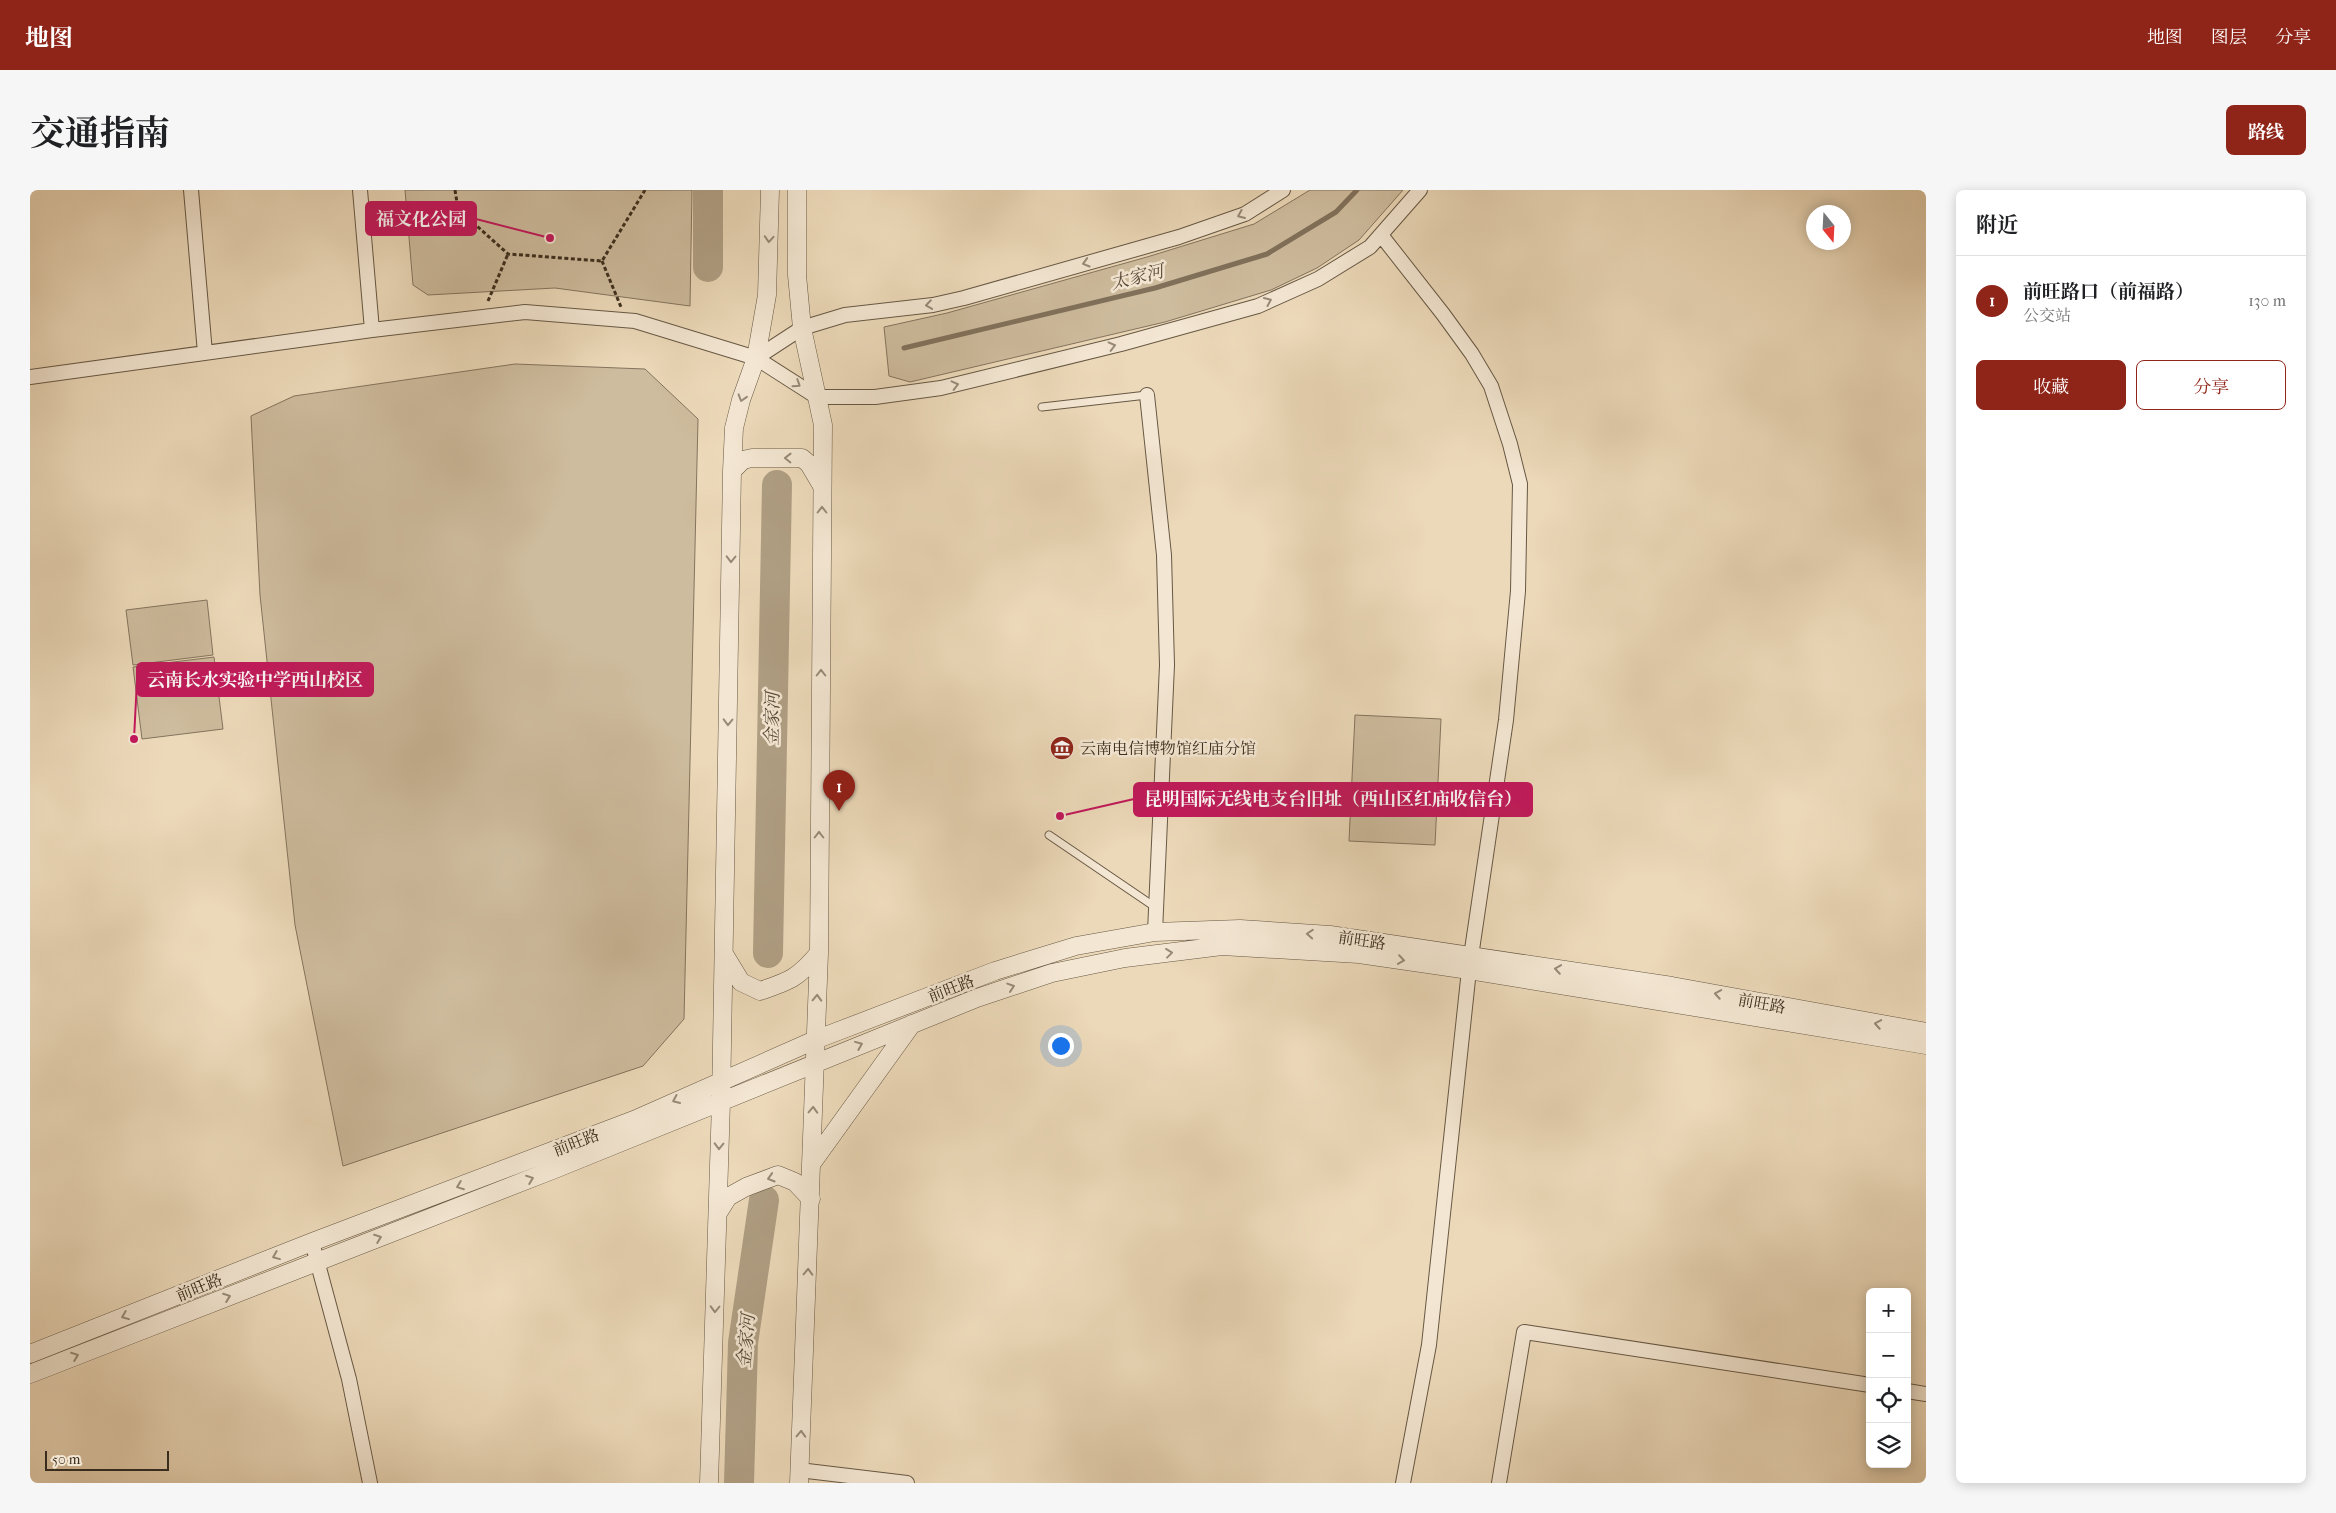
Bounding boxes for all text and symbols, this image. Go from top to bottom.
text: 地图 [25,24,73,52]
text: 地图 [2147,27,2183,48]
text: 图层 [2211,27,2247,48]
text: 分享 [2275,27,2311,48]
button: 路线 [2226,105,2306,155]
text: 交通指南 [30,113,170,154]
callout: 福文化公园 [366,202,476,235]
north arrow [1806,205,1851,250]
text: 福文化公园 [376,209,466,230]
one-way arrow [1237,209,1246,219]
text: 附近 [1976,213,2018,237]
one-way arrow [764,235,775,243]
one-way arrow [1083,258,1091,268]
water label: 太家河 [1108,260,1169,294]
text: 前旺路口（前福路） [2023,281,2194,303]
text: 1 [1989,291,1995,310]
text: 130 m [2248,291,2286,310]
one-way arrow [1263,296,1272,307]
one-way arrow [925,300,934,310]
text: 公交站 [2023,306,2071,325]
one-way arrow [1108,341,1117,352]
button: 收藏 [1976,360,2126,410]
button: 分享 [2136,360,2286,410]
one-way arrow [791,378,801,387]
one-way arrow [950,380,959,391]
one-way arrow [738,393,748,401]
one-way arrow [784,453,792,463]
one-way arrow [817,506,827,514]
one-way arrow [726,556,736,563]
callout: 云南长水实验中学西山校区 [137,663,373,696]
one-way arrow [816,668,826,676]
text: 云南长水实验中学西山校区 [147,670,363,691]
water label: 金家河 [762,689,784,746]
one-way arrow [723,718,733,726]
museum icon: 云南电信博物馆红庙分馆 [1049,735,1075,761]
place label: 云南电信博物馆红庙分馆 [1080,739,1256,758]
pin: 1 [823,770,855,811]
callout: 昆明国际无线电支台旧址（西山区红庙收信台） [1134,783,1532,816]
text: 昆明国际无线电支台旧址（西山区红庙收信台） [1144,789,1522,810]
one-way arrow [814,831,825,839]
one-way arrow [1306,928,1314,939]
street label: 前旺路 [1337,928,1387,953]
one-way arrow [1166,948,1174,959]
one-way arrow [1397,955,1405,965]
one-way arrow [1553,964,1562,974]
street label: 前旺路 [925,971,977,1006]
one-way arrow [1006,983,1015,993]
one-way arrow [1714,990,1723,1000]
street label: 前旺路 [1737,990,1787,1017]
one-way arrow [811,993,822,1001]
one-way arrow [1874,1019,1882,1029]
your location [1048,1033,1074,1059]
one-way arrow [855,1041,863,1051]
one-way arrow [673,1094,682,1104]
one-way arrow [808,1105,818,1113]
street label: 前旺路 [550,1125,602,1160]
one-way arrow [714,1143,725,1151]
one-way arrow [768,1173,776,1183]
one-way arrow [525,1175,534,1185]
one-way arrow [456,1180,465,1190]
one-way arrow [373,1234,382,1244]
one-way arrow [272,1250,281,1261]
one-way arrow [802,1268,813,1276]
street label: 前旺路 [173,1270,225,1305]
map controls [1866,1288,1911,1468]
button: + [1866,1288,1911,1333]
one-way arrow [222,1293,231,1303]
one-way arrow [710,1306,720,1313]
one-way arrow [121,1310,130,1321]
water label: 金家河 [734,1310,760,1369]
button: − [1866,1333,1911,1378]
one-way arrow [71,1352,79,1362]
button: locate [1866,1378,1911,1423]
button: layers [1866,1423,1911,1468]
one-way arrow [795,1430,806,1438]
scale bar [45,1448,169,1471]
text: 50 m [52,1451,80,1468]

